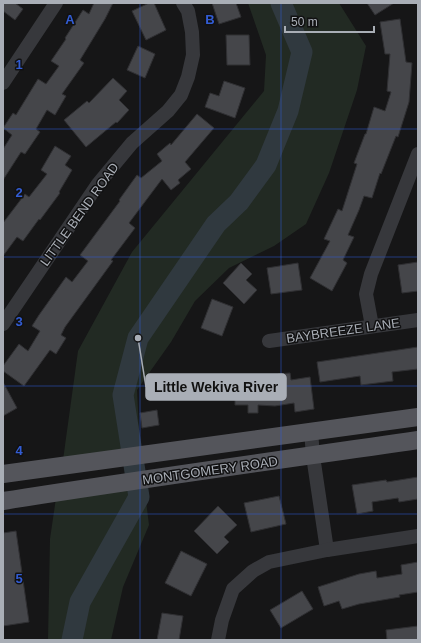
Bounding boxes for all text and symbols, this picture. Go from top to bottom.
scale bar [285,8,374,34]
text: A [65,12,75,27]
text: B [205,12,215,27]
text: 50 m [291,15,318,29]
text: 1 [15,57,23,72]
street label: LITTLE BEND ROAD [37,160,122,269]
text: 2 [15,185,23,200]
text: 3 [15,314,23,329]
street label: BAYBREEZE LANE [285,315,401,346]
callout: Little Wekiva River [146,374,286,400]
text: Little Wekiva River [154,379,279,395]
text: 4 [15,443,23,458]
street label: MONTGOMERY ROAD [141,454,279,487]
text: 5 [15,571,23,586]

